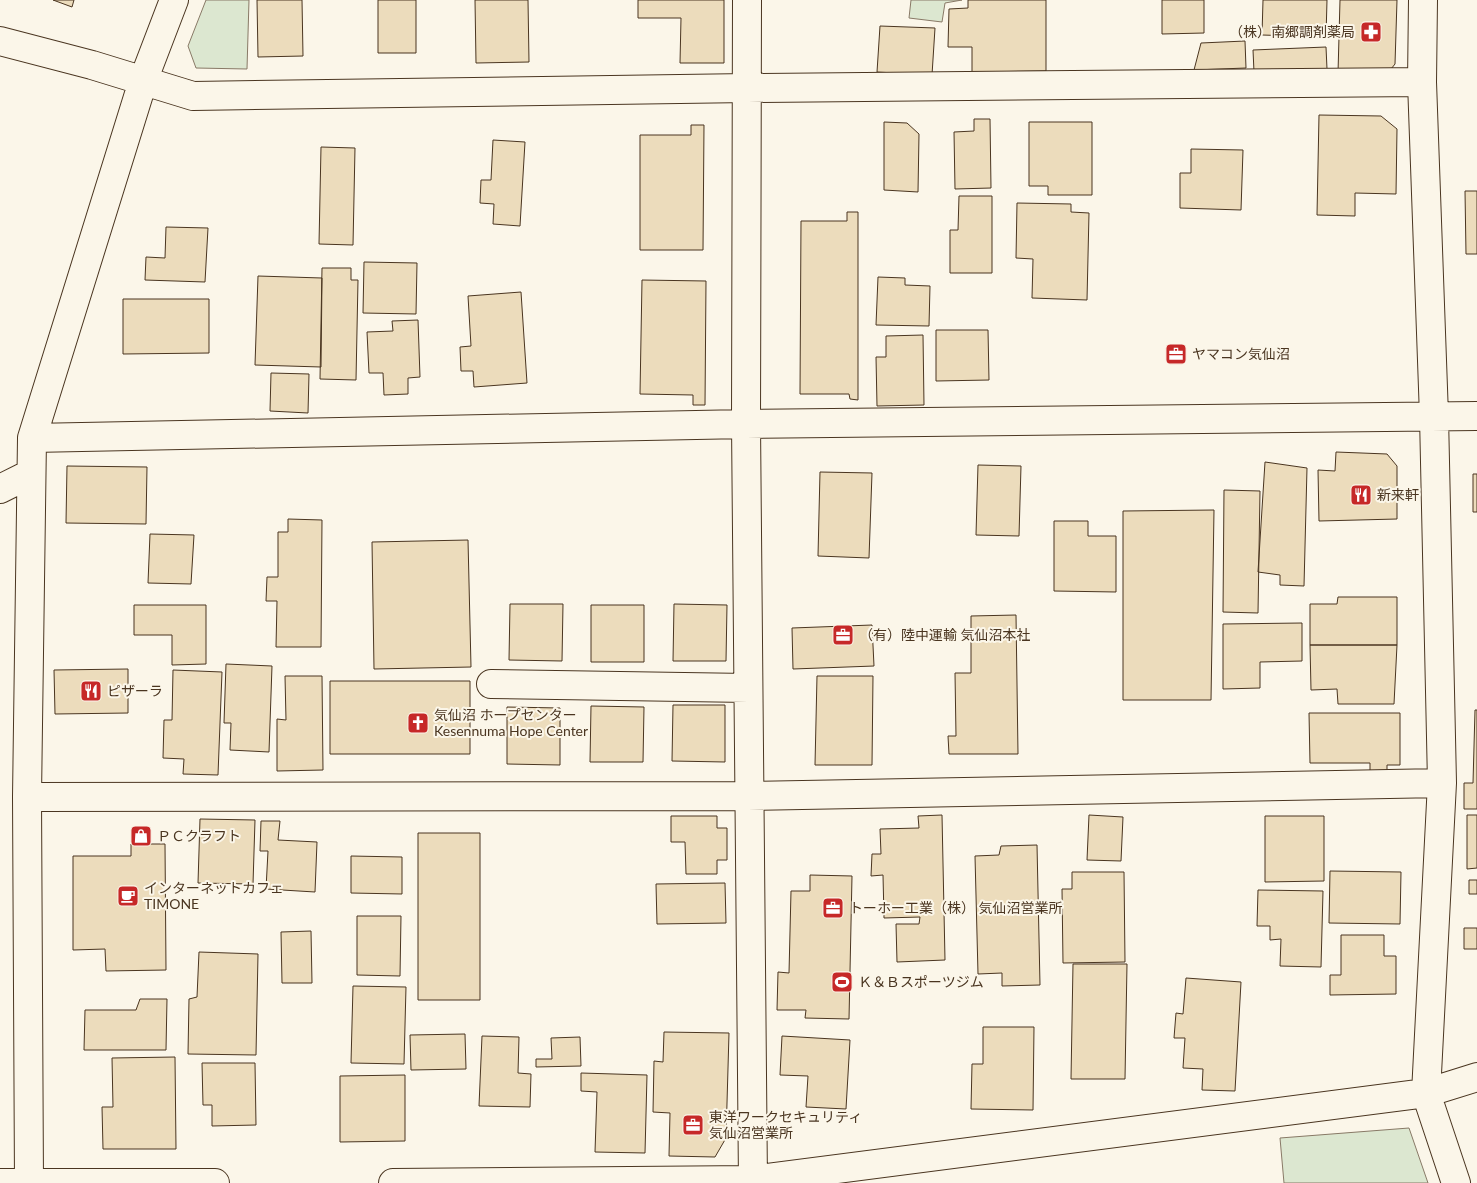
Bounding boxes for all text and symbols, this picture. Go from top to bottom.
pharmacy icon: （株）南郷調剤薬局 [1359,20,1383,44]
place label: （株）南郷調剤薬局 [1229,23,1355,40]
office icon: ヤマコン気仙沼 [1164,342,1188,366]
place label: ヤマコン気仙沼 [1192,345,1290,362]
restaurant icon: 新来軒 [1349,483,1373,507]
place label: 新来軒 [1377,486,1419,503]
office icon: （有）陸中運輸 気仙沼本社 [831,623,855,647]
place label: （有）陸中運輸 気仙沼本社 [859,626,1031,643]
restaurant icon: ピザーラ [79,679,103,703]
place label: ピザーラ [107,682,163,699]
place label: 気仙沼 ホープセンター Kesennuma Hope Center [434,706,588,739]
church icon: 気仙沼 ホープセンター Kesennuma Hope Center [406,711,430,735]
shop icon: ＰＣクラフト [129,824,153,848]
place label: ＰＣクラフト [157,827,241,844]
place label: インターネットカフェ TIMONE [144,879,284,912]
cafe icon: インターネットカフェ TIMONE [116,884,140,908]
office icon: トーホー工業（株） 気仙沼営業所 [821,896,845,920]
place label: トーホー工業（株） 気仙沼営業所 [849,899,1063,916]
sports icon: Ｋ＆Ｂスポーツジム [830,970,854,994]
place label: Ｋ＆Ｂスポーツジム [858,973,984,990]
place label: 東洋ワークセキュリティ 気仙沼営業所 [709,1108,862,1141]
office icon: 東洋ワークセキュリティ 気仙沼営業所 [681,1113,705,1137]

